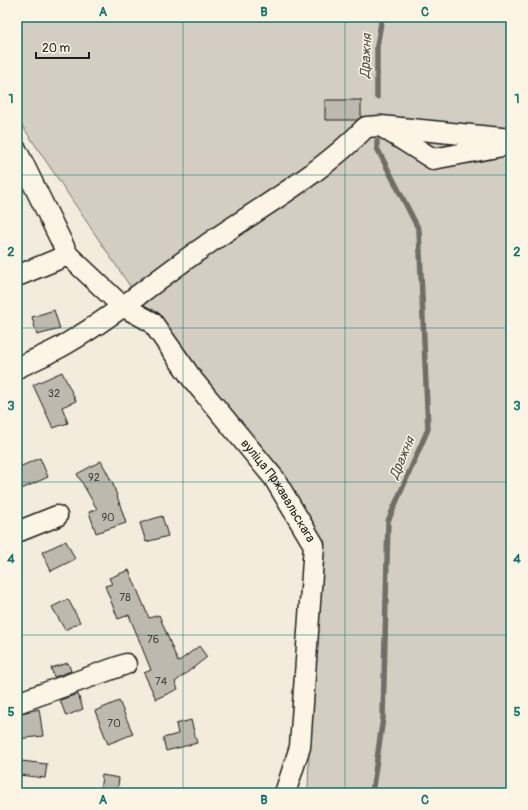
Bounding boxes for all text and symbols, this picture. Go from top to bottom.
text: A [99,4,108,20]
text: B [260,4,268,20]
text: C [421,4,429,20]
water label: Дражня [356,32,376,79]
scale bar [36,34,89,60]
text: 20 m [42,41,71,56]
text: 1 [8,91,14,107]
text: 1 [514,91,520,107]
text: 2 [7,244,15,260]
text: 2 [513,244,521,260]
house number: 32 [48,387,60,400]
text: 3 [7,398,15,414]
text: 3 [513,398,521,414]
water label: Дражня [385,433,419,483]
street label: вуліца Пржавальскага [237,436,319,545]
house number: 92 [88,471,100,484]
house number: 90 [101,511,115,524]
text: 4 [7,551,15,567]
text: 4 [513,551,521,567]
house number: 78 [119,591,131,604]
house number: 76 [147,633,159,646]
house number: 74 [155,675,168,688]
text: 5 [7,704,15,720]
text: 5 [513,704,521,720]
house number: 70 [107,717,121,730]
text: A [99,792,108,808]
text: B [260,792,268,808]
text: C [421,792,429,808]

